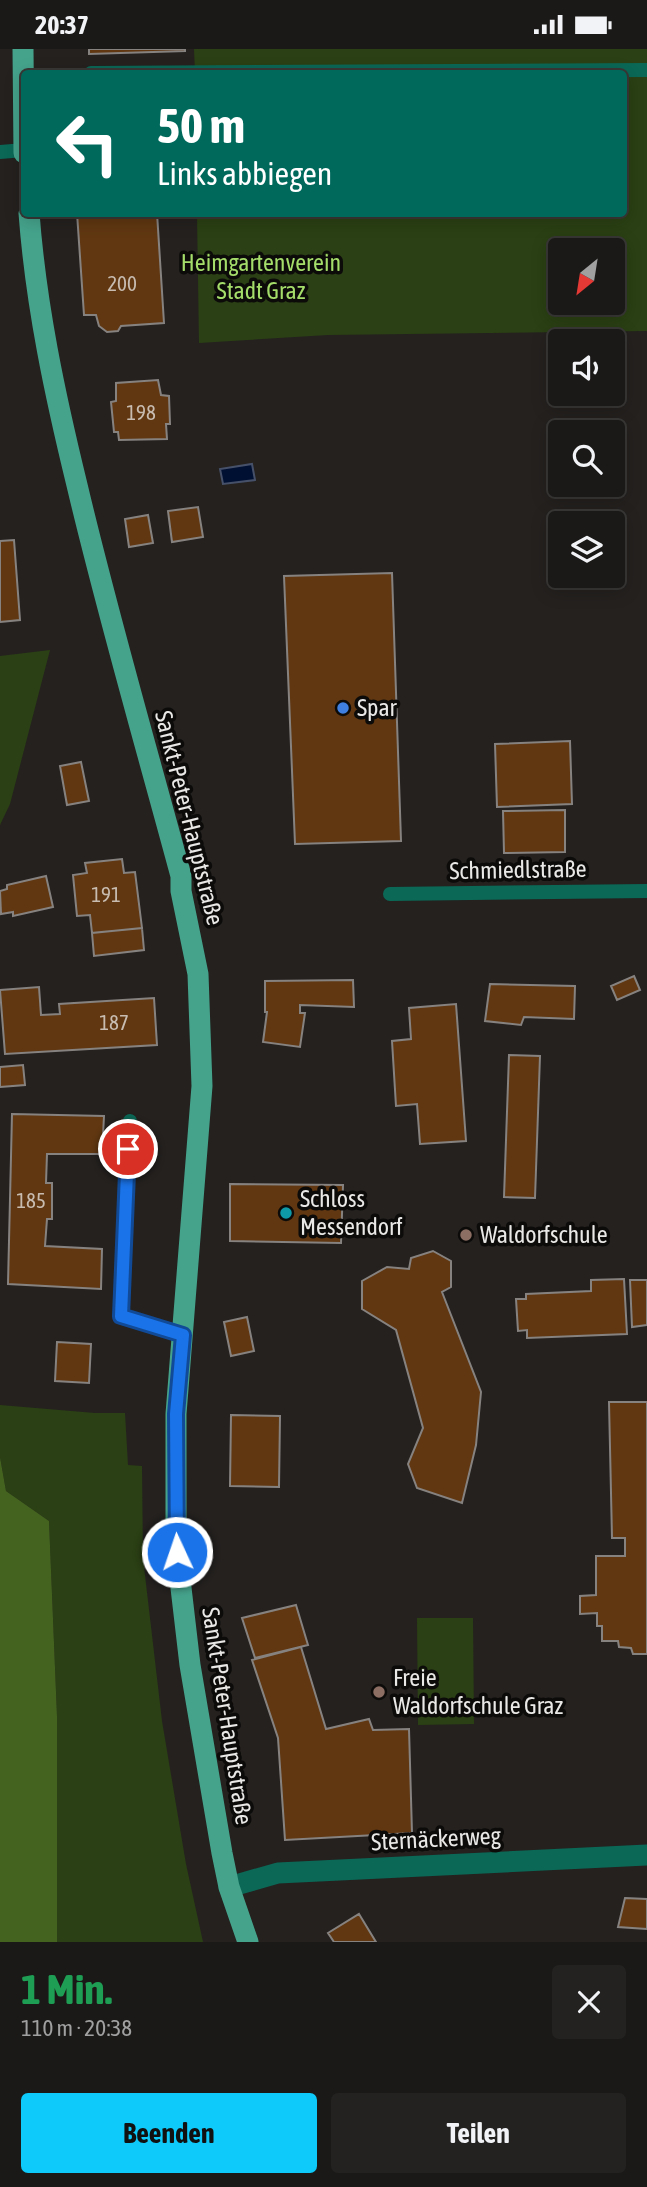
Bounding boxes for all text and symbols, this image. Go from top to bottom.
text: 20:37 [35,10,89,40]
text: 50 m [157,97,245,153]
icon: left [42,98,133,189]
text: Links abbiegen [157,155,332,192]
north arrow [548,238,625,315]
map controls [548,238,625,588]
park label: Heimgartenverein Stadt Graz [181,249,341,304]
house number: 200 [107,271,137,295]
button: sound [548,329,625,406]
house number: 198 [126,400,156,424]
button: search [548,420,625,497]
button: layers [548,511,625,588]
place label: Spar [357,694,398,721]
marker: Spar [335,700,351,716]
street label: Sankt-Peter-Hauptstraße [150,708,229,928]
street label: Schmiedlstraße [449,855,587,884]
house number: 191 [91,882,121,906]
house number: 187 [99,1010,129,1034]
pin [98,1119,158,1179]
icon: arrive [109,1130,147,1168]
place label: Schloss Messendorf [300,1185,403,1240]
house number: 185 [16,1188,46,1212]
marker: Schloss Messendorf [278,1205,294,1221]
place label: Waldorfschule [480,1221,608,1248]
marker: Waldorfschule [458,1227,474,1243]
position arrow [140,1515,214,1589]
street label: Sankt-Peter-Hauptstraße [197,1605,258,1827]
place label: Freie Waldorfschule Graz [393,1664,563,1719]
marker: Freie Waldorfschule Graz [371,1684,387,1700]
street label: Sternäckerweg [370,1822,502,1855]
text: 1 Min. [21,1965,112,2013]
button: close [552,1965,626,2039]
text: 110 m · 20:38 [21,2015,132,2041]
button: Beenden [21,2093,317,2173]
button: Teilen [331,2093,626,2173]

